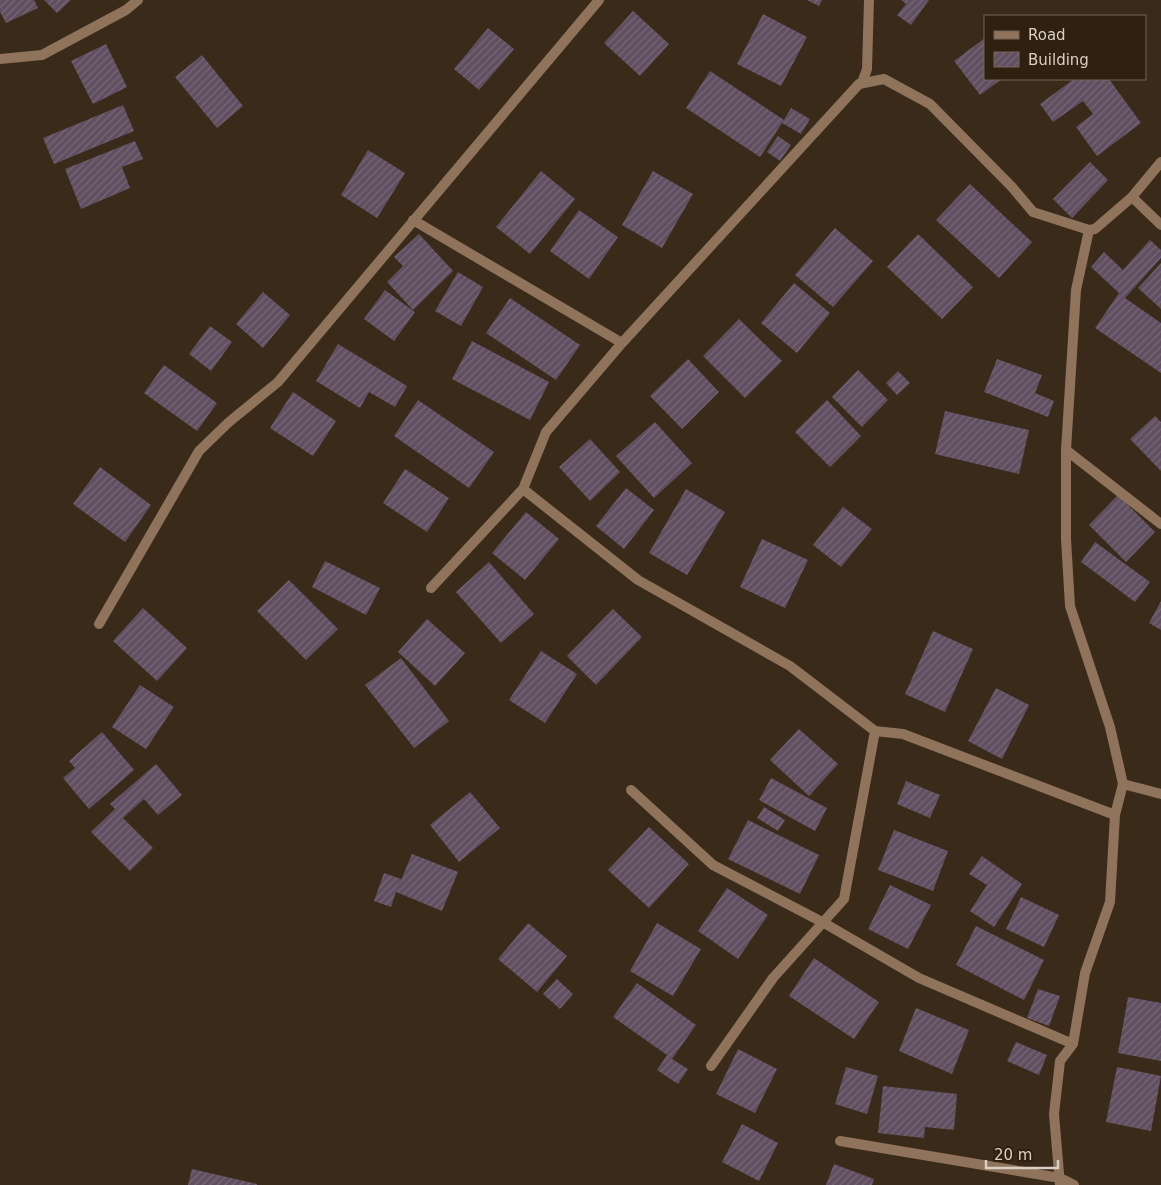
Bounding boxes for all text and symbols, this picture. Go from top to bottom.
legend [984,15,1146,80]
text: Road [1028,26,1066,44]
text: Building [1028,51,1089,69]
scale bar [986,1138,1058,1170]
text: 20 m [994,1146,1032,1164]

